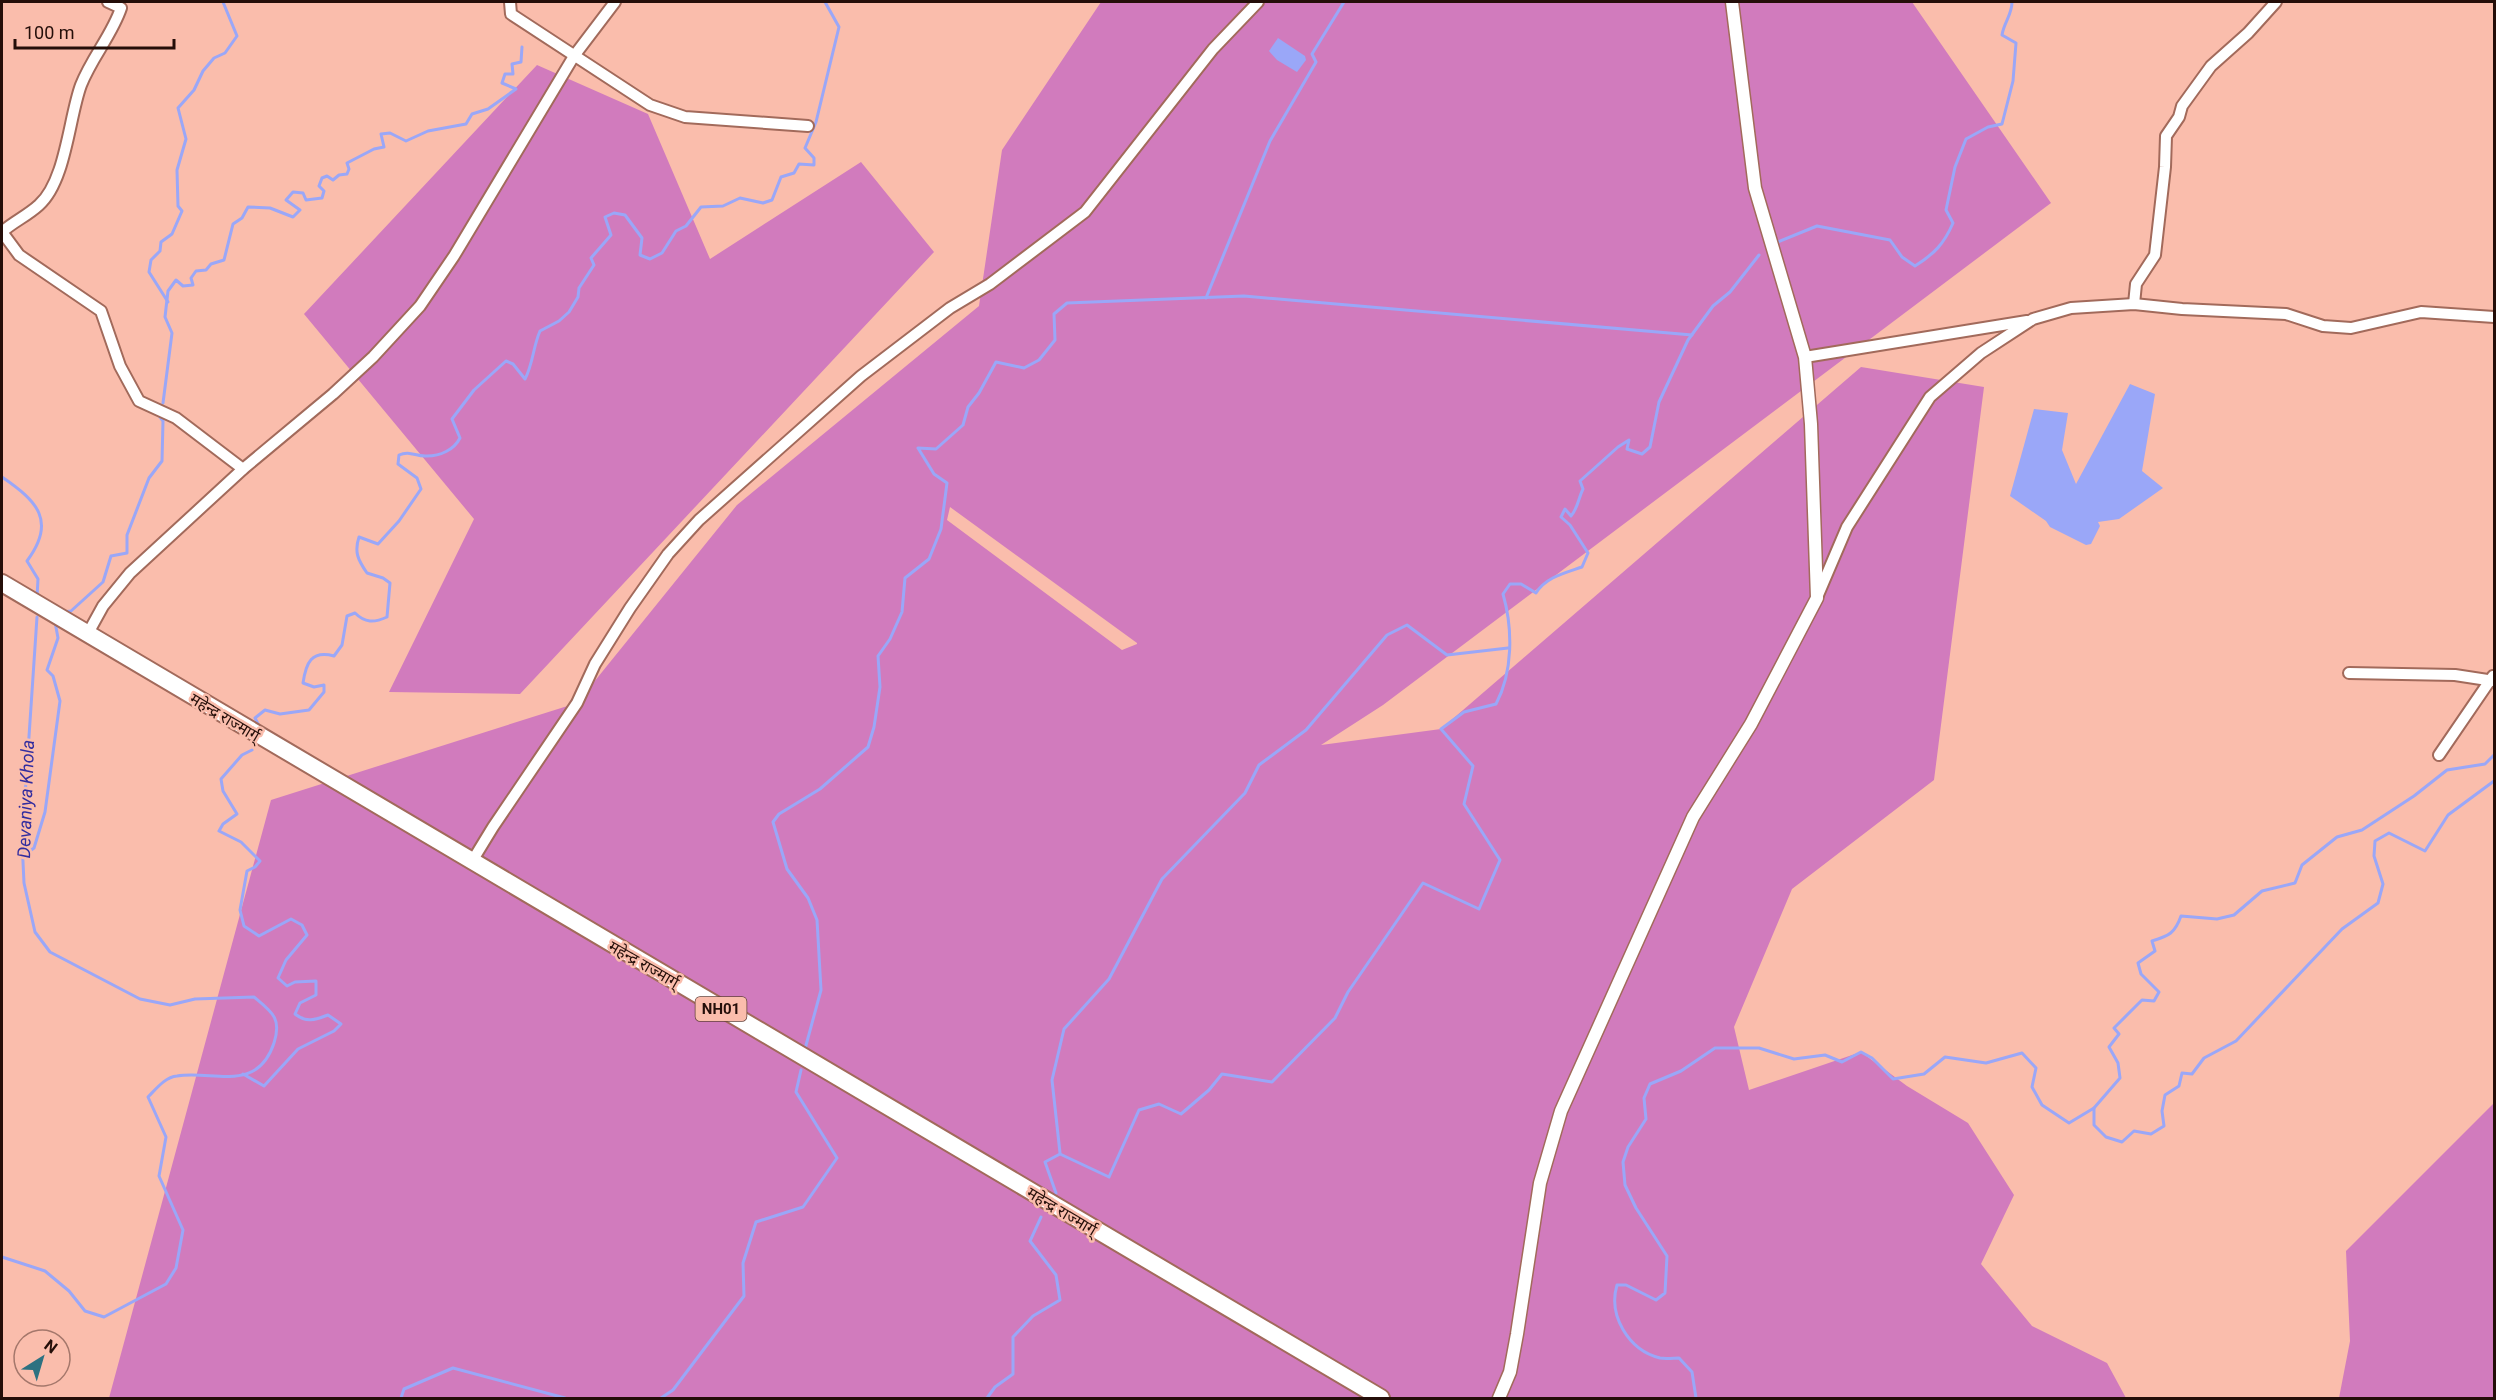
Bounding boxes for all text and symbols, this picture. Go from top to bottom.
scale bar [15,12,174,50]
text: 100 m [24,22,75,43]
street label: महेन्द्र राज्मार्ग् [186,689,266,748]
water label: Devaniya Khola [13,739,38,859]
street label: महेन्द्र राज्मार्ग् [605,937,685,995]
road number: NH01 [696,997,746,1021]
street label: महेन्द्र राज्मार्ग् [1023,1183,1103,1242]
north arrow [12,1328,72,1388]
text: N [40,1335,61,1357]

